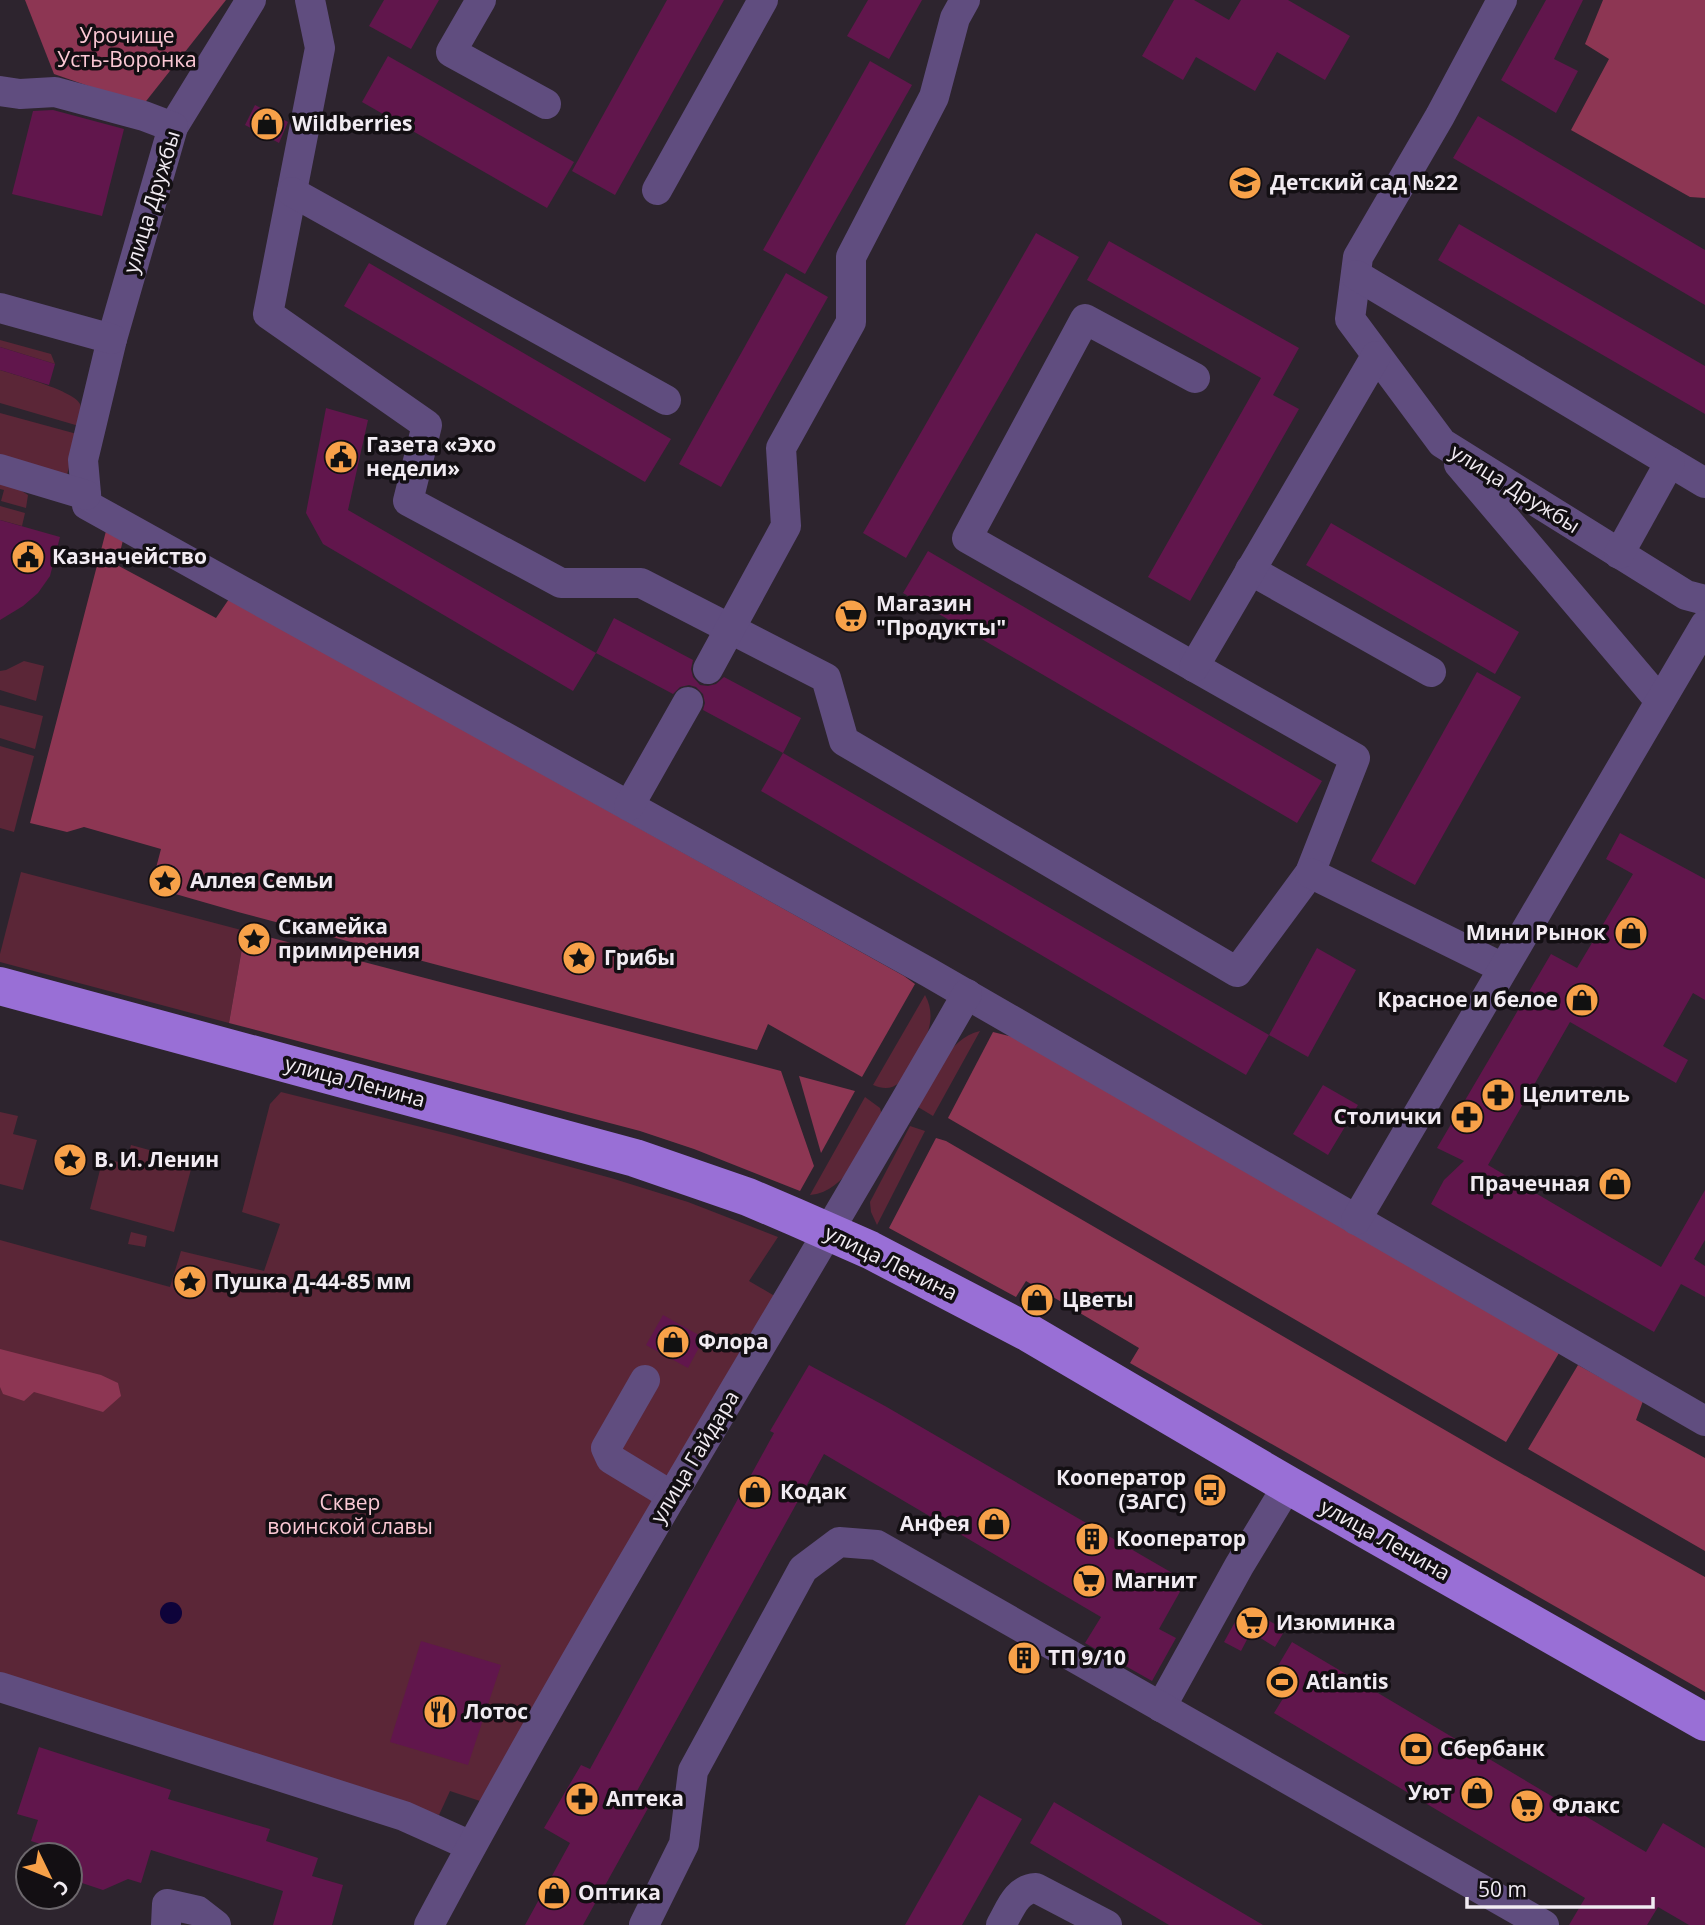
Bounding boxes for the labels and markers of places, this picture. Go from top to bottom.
shop icon: Wildberries [248,105,286,143]
place label: Wildberries [292,109,412,137]
school or university icon: Детский сад №22 [1226,164,1264,202]
place label: Детский сад №22 [1270,168,1458,196]
place label: Газета «Эхо недели» [366,430,496,482]
public building icon: Газета «Эхо недели» [322,438,360,476]
public building icon: Казначейство [9,538,47,576]
place label: Казначейство [52,542,207,570]
place label: Магазин "Продукты" [876,589,1006,641]
supermarket icon: Магазин "Продукты" [832,597,870,635]
place icon: Аллея Семьи [146,862,184,900]
place label: Аллея Семьи [190,866,333,894]
place label: Скамейка примирения [278,912,420,964]
shop icon: Мини Рынок [1612,914,1650,952]
place label: Мини Рынок [1466,918,1606,946]
place icon: Скамейка примирения [235,920,273,958]
place icon: Грибы [560,939,598,977]
place label: Грибы [604,943,675,971]
shop icon: Красное и белое [1563,981,1601,1019]
place label: Красное и белое [1377,985,1558,1013]
pharmacy icon: Целитель [1479,1076,1517,1114]
place label: Целитель [1522,1080,1630,1108]
pharmacy icon: Столички [1448,1098,1486,1136]
place label: Столички [1333,1102,1442,1130]
place icon: В. И. Ленин [51,1141,89,1179]
place label: В. И. Ленин [94,1145,219,1173]
shop icon: Прачечная [1596,1165,1634,1203]
place label: Прачечная [1469,1169,1590,1197]
place icon: Пушка Д-44-85 мм [171,1263,209,1301]
place label: Пушка Д-44-85 мм [214,1267,412,1295]
shop icon: Цветы [1018,1281,1056,1319]
place label: Цветы [1062,1285,1133,1313]
shop icon: Флора [654,1323,692,1361]
place label: Флора [698,1327,769,1355]
place label: Кооператор (ЗАГС) [1056,1463,1186,1515]
bus stop icon: Кооператор (ЗАГС) [1191,1471,1229,1509]
shop icon: Кодак [736,1473,774,1511]
place label: Кодак [780,1477,847,1505]
shop icon: Анфея [975,1505,1013,1543]
place label: Анфея [900,1509,970,1537]
building icon: Кооператор [1073,1520,1111,1558]
place label: Кооператор [1116,1524,1246,1552]
supermarket icon: Магнит [1070,1562,1108,1600]
place label: Магнит [1114,1566,1198,1594]
supermarket icon: Изюминка [1233,1604,1271,1642]
place label: Изюминка [1276,1608,1396,1636]
building icon: ТП 9/10 [1005,1639,1043,1677]
place label: ТП 9/10 [1048,1643,1126,1671]
sports icon: Atlantis [1263,1663,1301,1701]
place label: Atlantis [1306,1667,1388,1695]
restaurant icon: Лотос [421,1693,459,1731]
place label: Лотос [464,1697,528,1725]
bank icon: Сбербанк [1397,1730,1435,1768]
place label: Сбербанк [1440,1734,1545,1762]
shop icon: Уют [1458,1774,1496,1812]
place label: Уют [1408,1778,1452,1806]
pharmacy icon: Аптека [563,1780,601,1818]
place label: Аптека [606,1784,684,1812]
supermarket icon: Флакс [1508,1787,1546,1825]
place label: Флакс [1552,1791,1620,1819]
shop icon: Оптика [535,1874,573,1912]
place label: Оптика [578,1878,661,1906]

